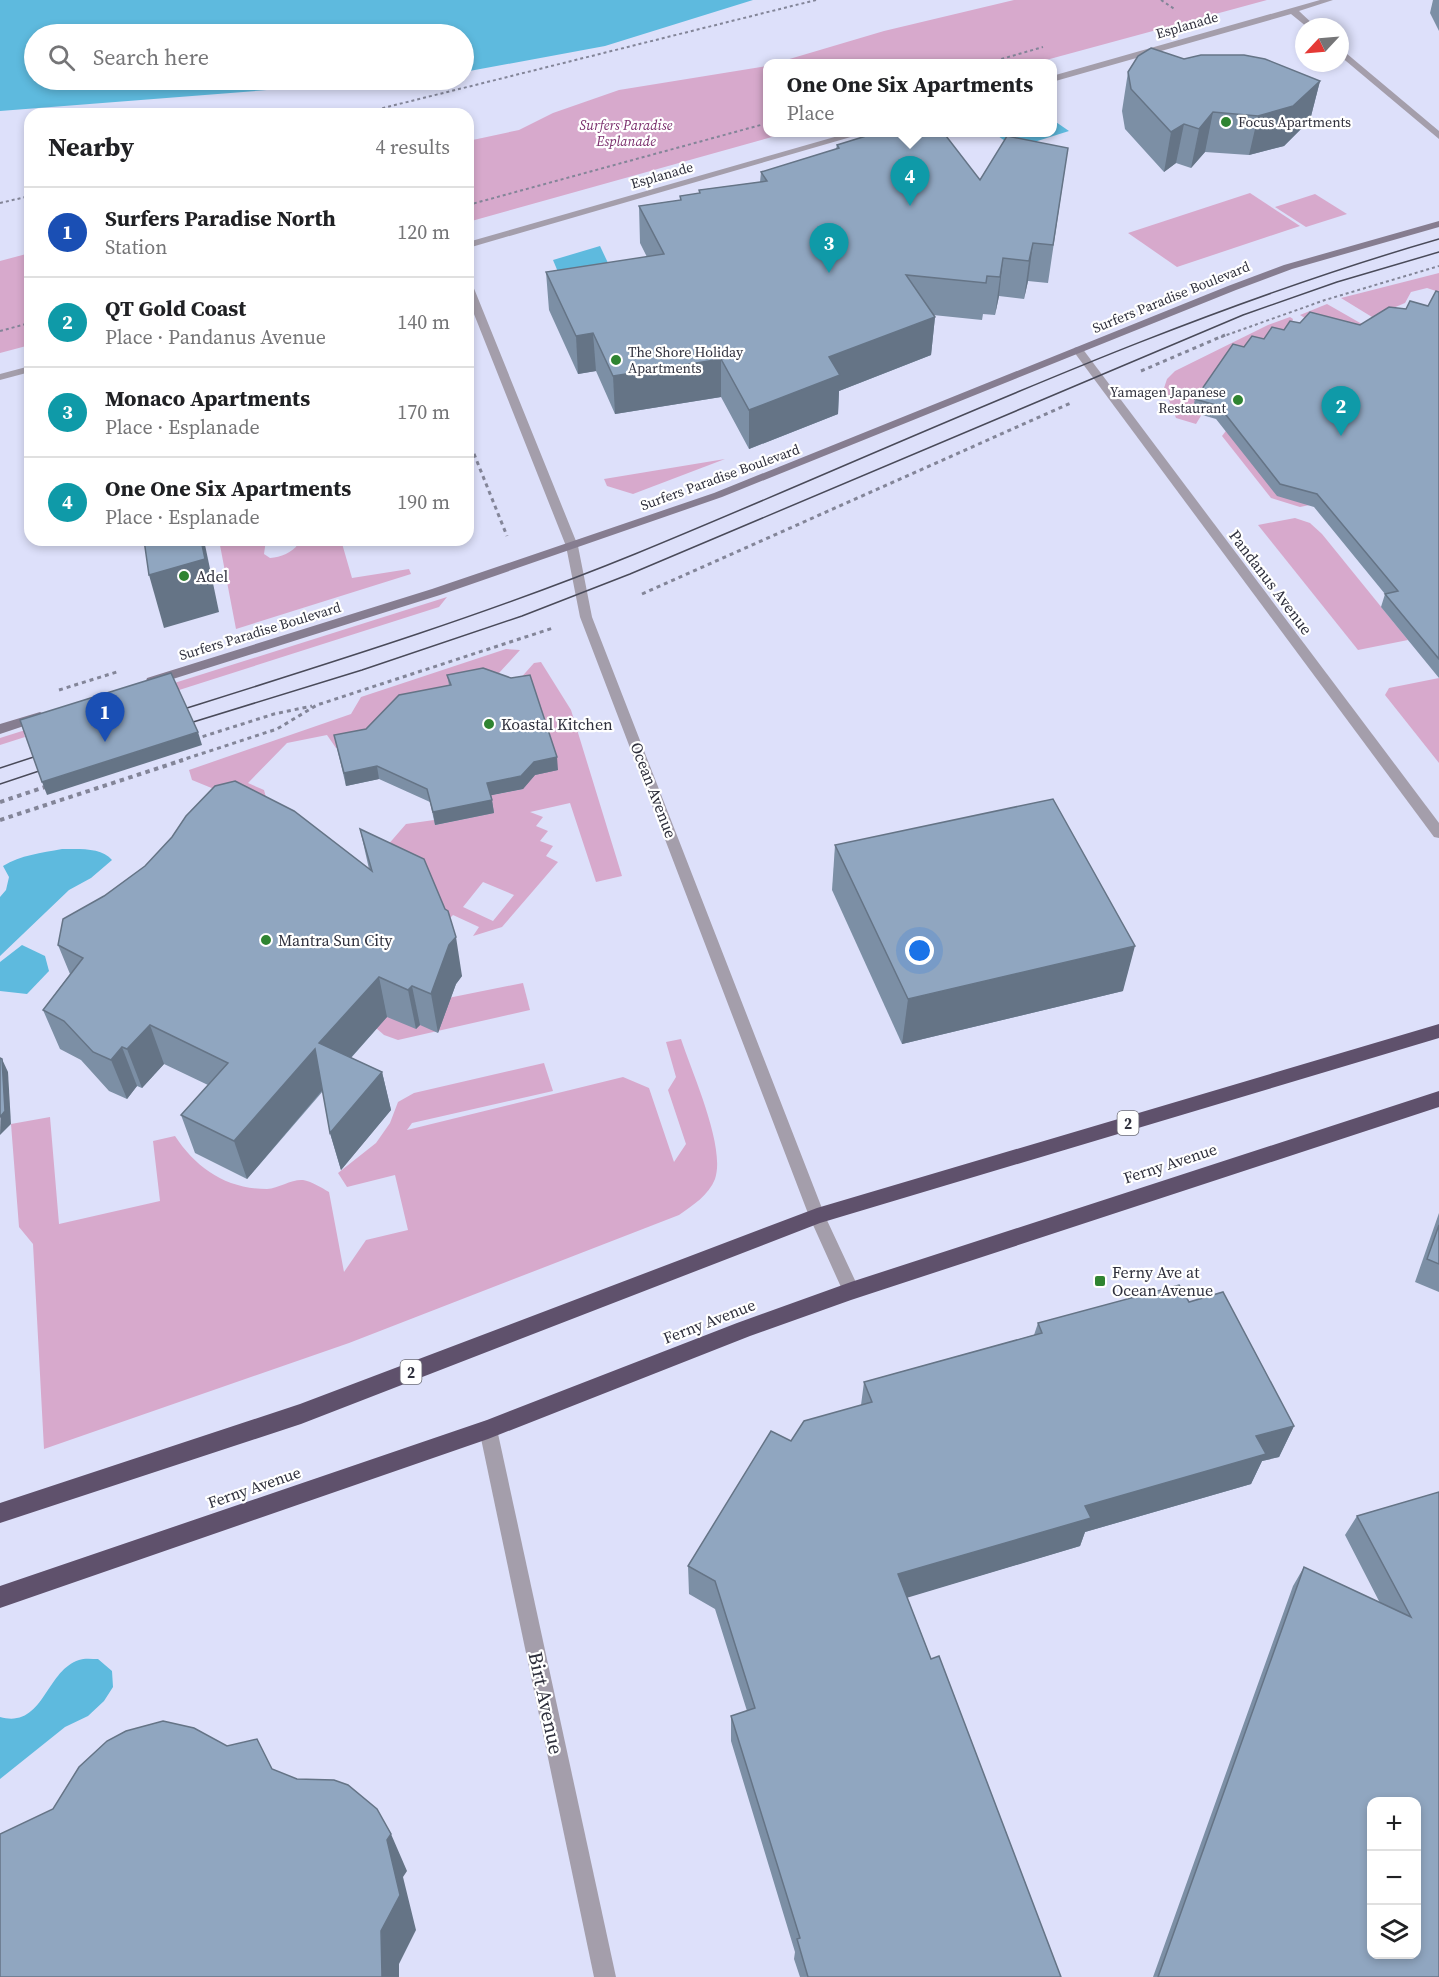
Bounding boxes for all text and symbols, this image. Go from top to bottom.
street label: Esplanade [1153,7,1221,43]
north arrow [1295,18,1349,72]
search box [24,24,474,90]
icon: search [45,41,78,74]
text: Search here [93,42,209,72]
popup [763,59,1057,137]
text: One One Six Apartments [787,69,1033,99]
text: Place [787,99,835,127]
place label: Focus Apartments [1238,112,1351,132]
park label: Surfers Paradise Esplanade [579,115,673,151]
marker: Focus Apartments [1219,115,1233,129]
text: Nearby [48,129,134,165]
text: 4 results [375,133,450,161]
pin: 4 [890,156,930,206]
street label: Esplanade [628,157,696,193]
text: Surfers Paradise North [105,203,336,233]
text: 1 [62,218,73,246]
text: 120 m [397,218,450,246]
pin: 3 [810,224,848,273]
text: Station [105,233,167,261]
street label: Surfers Paradise Boulevard [1089,256,1253,338]
text: QT Gold Coast [105,293,246,323]
text: 2 [62,308,73,336]
text: 140 m [397,308,450,336]
text: Place · Pandanus Avenue [105,323,326,351]
place label: The Shore Holiday Apartments [628,342,744,378]
marker: The Shore Holiday Apartments [609,353,623,367]
place label: Yamagen Japanese Restaurant [1110,382,1226,418]
text: Monaco Apartments [105,383,310,413]
pin: 2 [1322,386,1360,436]
marker: Yamagen Japanese Restaurant [1231,393,1245,407]
text: 3 [62,398,73,426]
text: 170 m [397,398,450,426]
text: Place · Esplanade [105,413,260,441]
street label: Surfers Paradise Boulevard [638,439,803,515]
text: One One Six Apartments [105,473,351,503]
text: 4 [62,488,73,516]
text: 190 m [397,488,450,516]
text: Place · Esplanade [105,503,260,531]
street label: Pandanus Avenue [1224,525,1318,639]
place label: Adel [196,565,228,587]
marker: Adel [177,569,191,583]
street label: Surfers Paradise Boulevard [177,597,343,665]
pin: 1 [86,692,124,742]
place label: Koastal Kitchen [501,713,613,735]
marker: Koastal Kitchen [482,717,496,731]
street label: Ocean Avenue [626,739,682,841]
place label: Mantra Sun City [278,929,393,951]
marker: Mantra Sun City [259,933,273,947]
your location [905,936,934,965]
road number: 2 [1118,1111,1138,1135]
street label: Ferny Avenue [1120,1138,1220,1188]
place label: Ferny Ave at Ocean Avenue [1112,1261,1213,1301]
marker: Ferny Ave at Ocean Avenue [1093,1274,1107,1288]
street label: Ferny Avenue [660,1293,758,1349]
road number: 2 [400,1360,422,1384]
street label: Ferny Avenue [204,1461,304,1513]
street label: Birt Avenue [521,1649,571,1757]
map controls [1367,1797,1421,1959]
button: + [1367,1797,1421,1851]
button: − [1367,1851,1421,1905]
button: layers [1367,1905,1421,1959]

